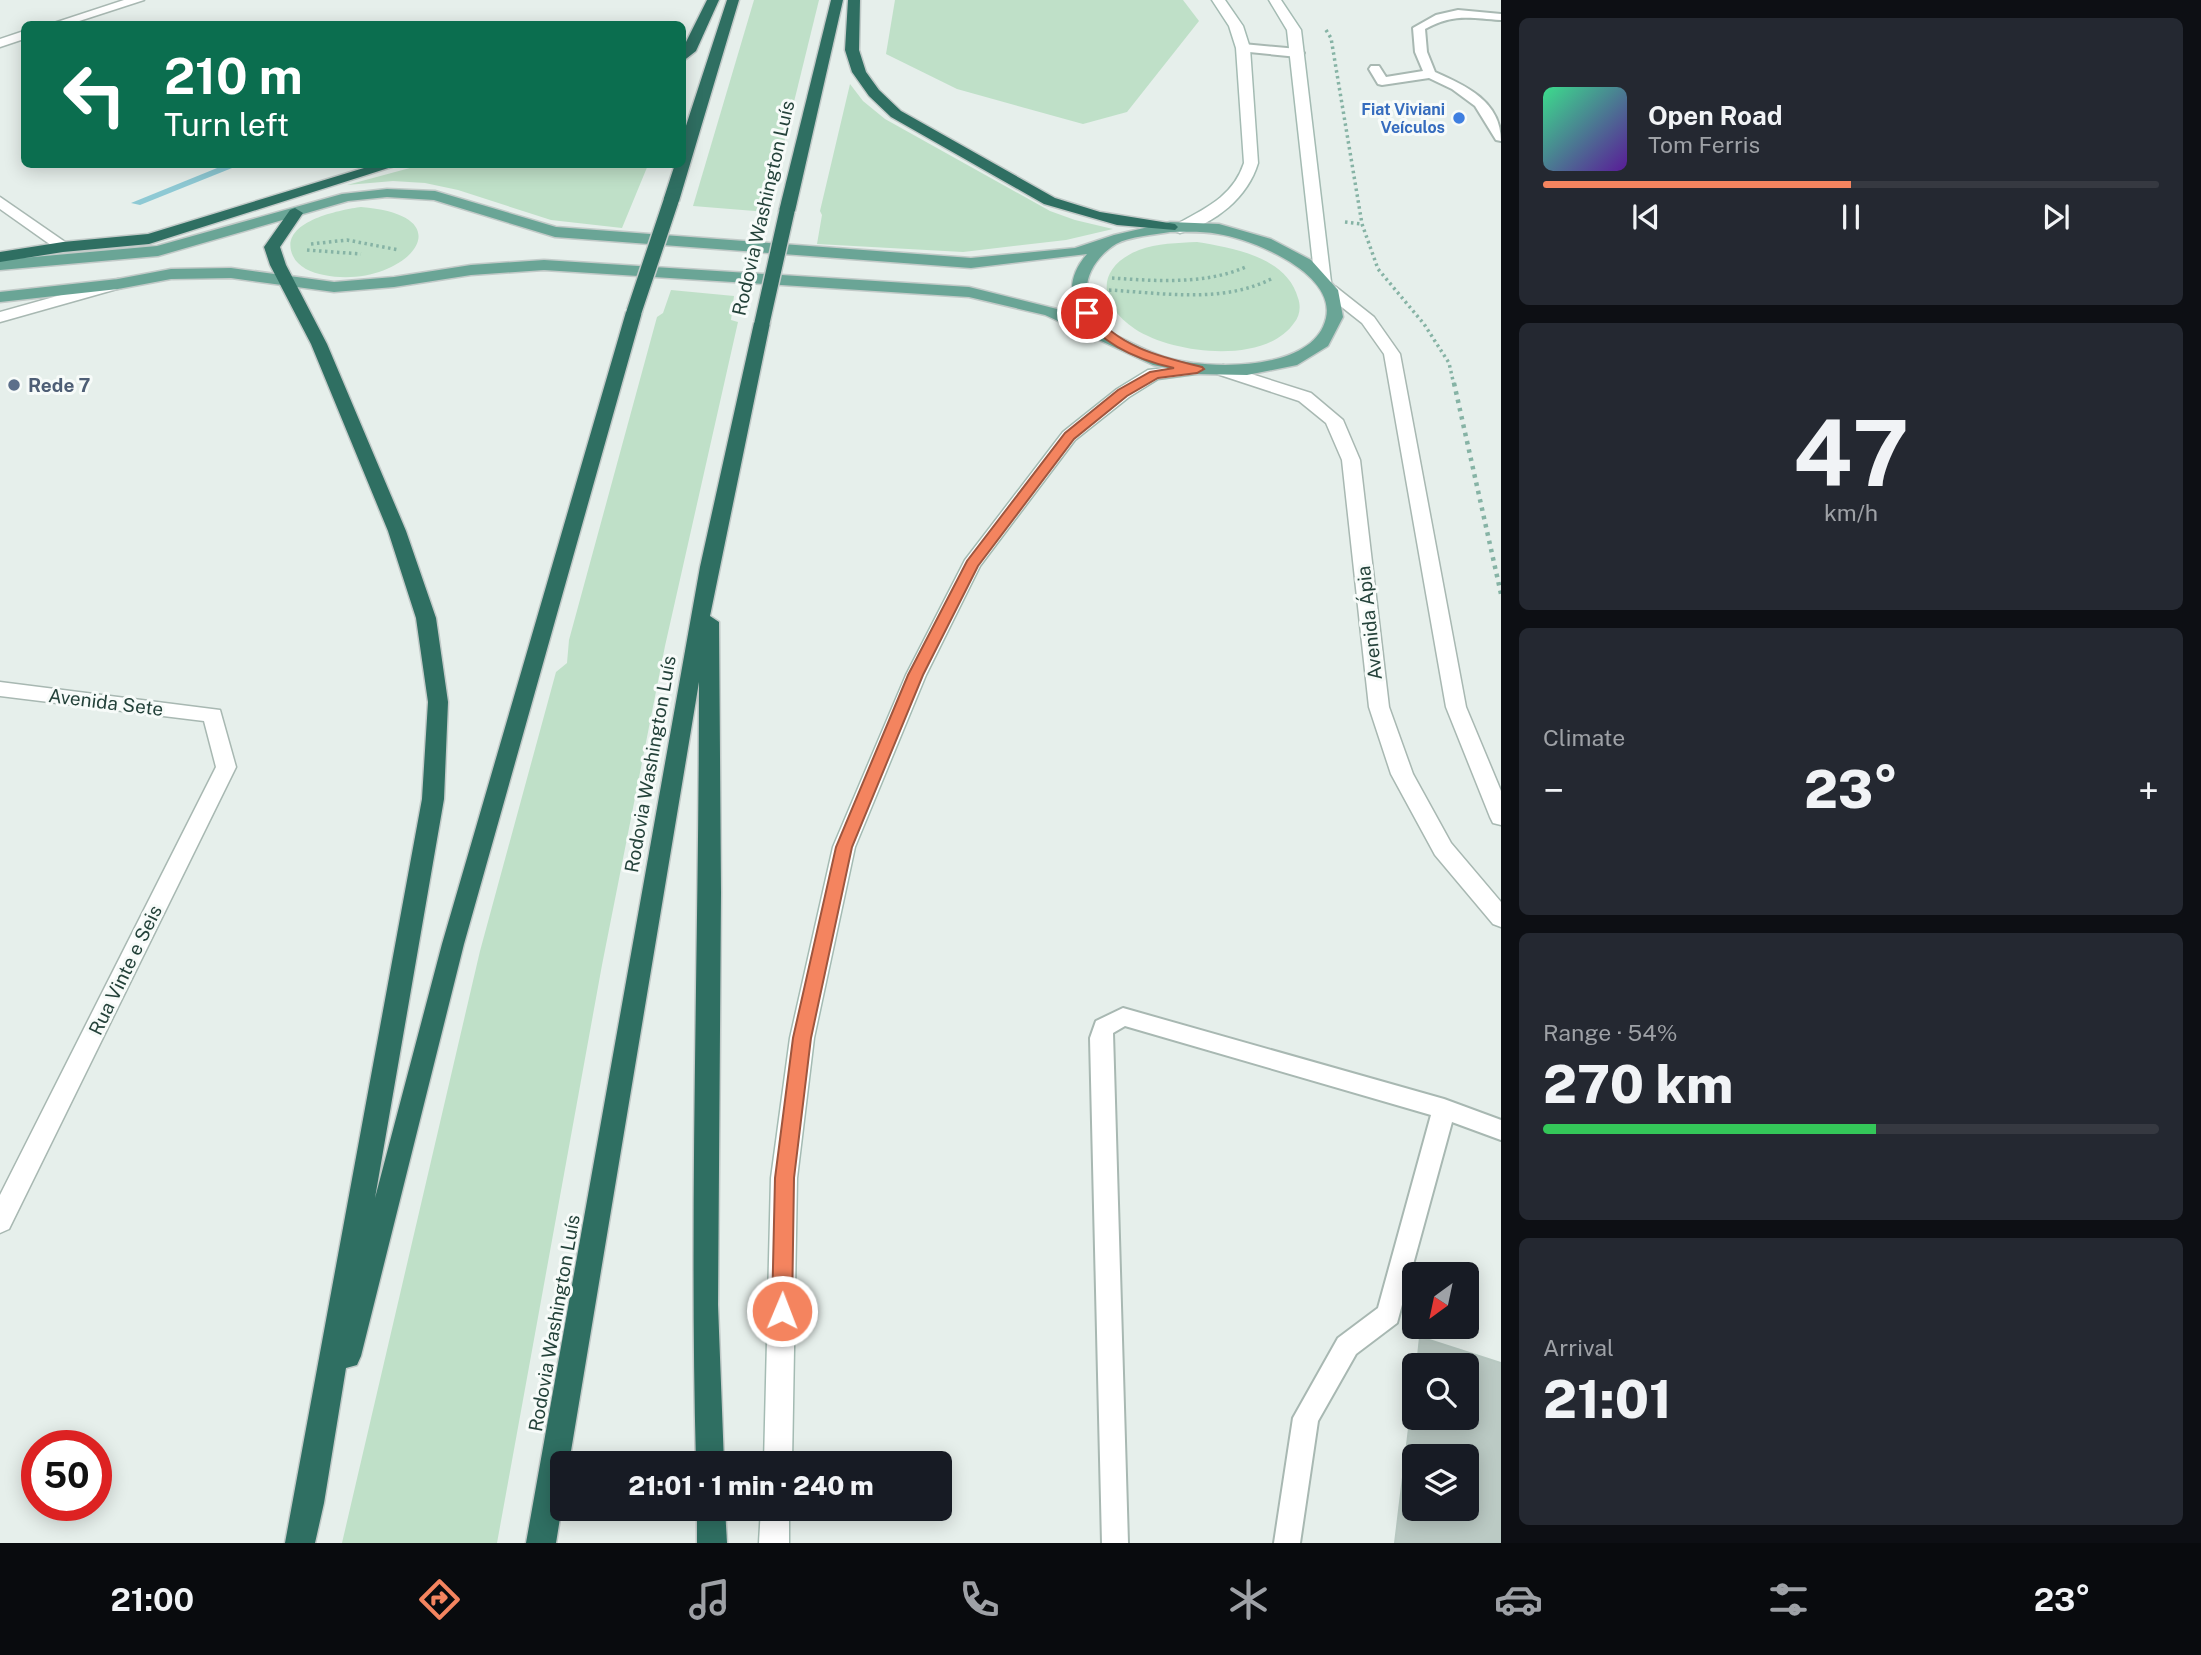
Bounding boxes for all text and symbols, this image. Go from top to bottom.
text: 210 m [164,47,303,105]
icon: left [49,49,140,140]
street label: Rodovia Washington Luís [728,98,798,318]
place label: Fiat Viviani Veículos [1361,100,1445,137]
text: Open Road [1648,100,1783,131]
text: Turn left [164,106,289,143]
marker: Fiat Viviani Veículos [1451,110,1467,126]
text: Tom Ferris [1648,131,1760,158]
icon: previous [1627,198,1665,236]
icon: pause [1832,198,1870,236]
icon: next [2037,198,2075,236]
pin [1057,283,1117,343]
icon: arrive [1068,294,1106,332]
place label: Rede 7 [28,374,91,396]
marker: Rede 7 [6,377,22,393]
text: 47 [1793,400,1909,506]
text: km/h [1824,499,1878,526]
street label: Avenida Ápia [1352,565,1386,681]
street label: Rodovia Washington Luís [620,654,680,874]
street label: Avenida Sete [47,684,165,720]
text: Climate [1543,724,1625,751]
text: 23° [1804,759,1898,820]
text: − [1543,768,1564,813]
text: + [2138,768,2159,813]
street label: Rua Vinte e Seis [84,901,166,1039]
text: Range · 54% [1543,1019,1677,1046]
text: 270 km [1543,1054,1733,1115]
street label: Rodovia Washington Luís [524,1213,584,1433]
north arrow [1402,1262,1479,1339]
map controls [1402,1262,1479,1521]
position arrow [745,1274,819,1348]
text: Arrival [1543,1334,1614,1361]
button: search [1402,1353,1479,1430]
text: 21:01 [1543,1369,1672,1430]
speed limit sign: 50 [21,1430,112,1521]
button: layers [1402,1444,1479,1521]
text: 21:01 · 1 min · 240 m [628,1470,874,1501]
icon: directions [415,1575,464,1624]
icon: music [685,1575,734,1624]
icon: phone [955,1575,1004,1624]
icon: climate [1224,1575,1273,1624]
icon: car [1494,1575,1543,1624]
icon: filters [1764,1575,1813,1624]
text: 21:00 [110,1581,194,1618]
text: 23° [2034,1581,2091,1618]

